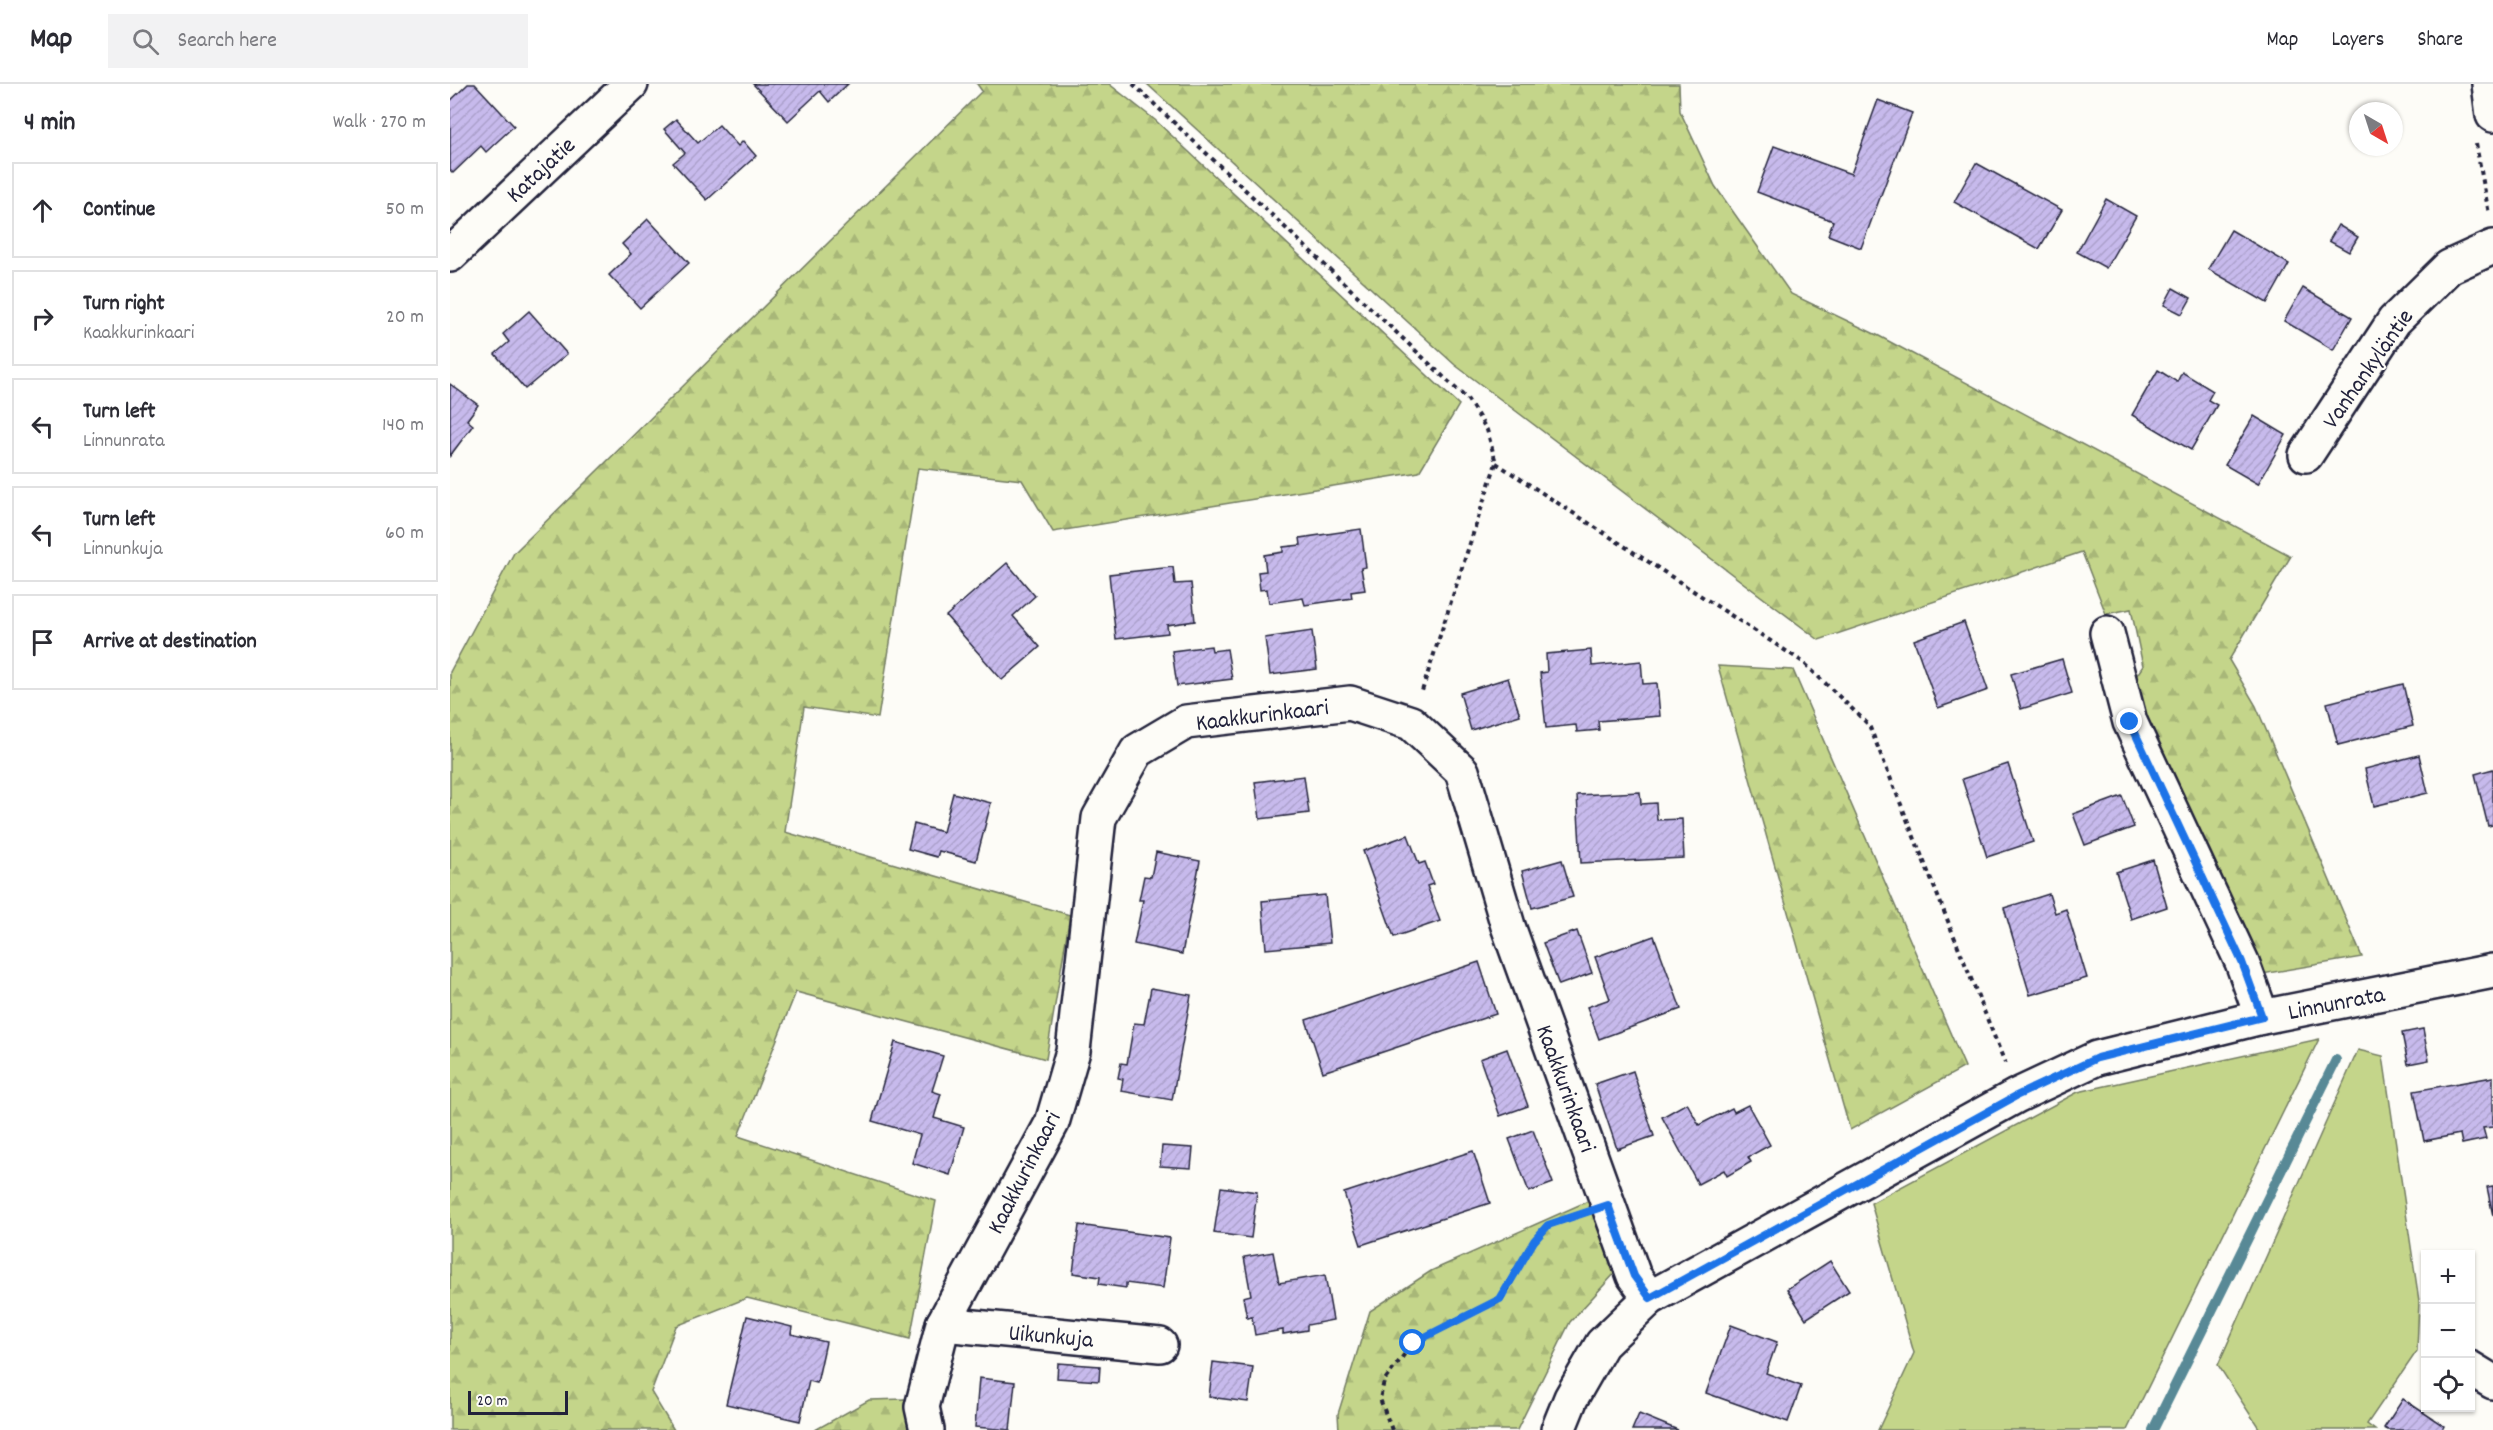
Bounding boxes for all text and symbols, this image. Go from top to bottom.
search box [108,14,528,68]
text: Map [30,21,72,61]
icon: search [129,25,162,58]
text: Search here [177,26,277,57]
text: Map [2267,26,2298,56]
text: Layers [2331,26,2384,56]
text: Share [2417,26,2463,56]
north arrow [2349,102,2403,156]
text: 4 min [24,105,75,142]
text: Walk · 270 m [333,109,426,137]
street label: Katajatie [500,130,584,212]
icon: ahead [26,194,59,227]
text: Continue [83,195,155,226]
text: 50 m [386,196,424,224]
text: Turn right [83,289,165,320]
icon: right [26,302,59,335]
street label: Vanhankyläntie [2316,303,2423,437]
text: 20 m [386,304,424,332]
text: Kaakkurinkaari [83,320,194,348]
text: Turn left [83,397,155,428]
icon: left [26,410,59,443]
text: 140 m [382,412,424,440]
text: Linnunrata [83,428,165,456]
text: Turn left [83,505,155,536]
icon: left [26,518,59,551]
text: 60 m [385,520,424,548]
text: Linnunkuja [83,536,163,564]
icon: arrive [26,626,59,659]
text: Arrive at destination [83,627,257,658]
street label: Kaakkurinkaari [1194,692,1331,742]
route end [2116,708,2142,734]
street label: Linnunrata [2285,979,2389,1031]
street label: Kaakkurinkaari [1525,1020,1603,1158]
street label: Kaakkurinkaari [980,1106,1071,1241]
map controls [2421,1250,2475,1412]
button: + [2421,1250,2475,1304]
button: − [2421,1304,2475,1358]
street label: Uikunkuja [1007,1317,1095,1359]
route start [1399,1329,1425,1355]
button: locate [2421,1358,2475,1412]
scale bar [468,1388,568,1416]
text: 20 m [477,1390,507,1413]

